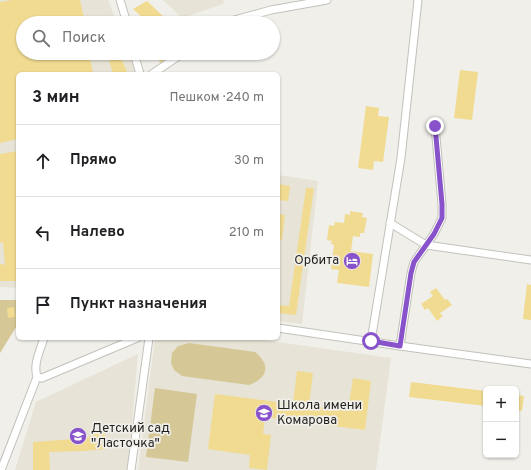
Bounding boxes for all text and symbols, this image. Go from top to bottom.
search box [16,16,280,60]
icon: search [30,27,52,49]
text: Поиск [62,29,106,48]
text: 3 мин [32,87,80,109]
text: Пешком · 240 m [169,90,264,106]
route end [426,117,444,135]
icon: ahead [32,150,54,172]
text: Прямо [70,151,117,170]
text: 30 m [234,153,264,169]
icon: left [32,222,54,244]
text: Налево [70,223,125,242]
text: 210 m [229,225,264,241]
hotel icon: Орбита [342,251,362,271]
place label: Орбита [294,253,339,269]
icon: arrive [32,294,54,316]
text: Пункт назначения [70,295,207,314]
route start [362,332,380,350]
map controls [483,386,519,458]
button: + [483,386,519,422]
place label: Школа имени Комарова [277,398,362,429]
school or university icon: Школа имени Комарова [254,403,274,423]
place label: Детский сад "Ласточка" [91,421,170,452]
button: − [483,422,519,458]
school or university icon: Детский сад "Ласточка" [68,426,88,446]

